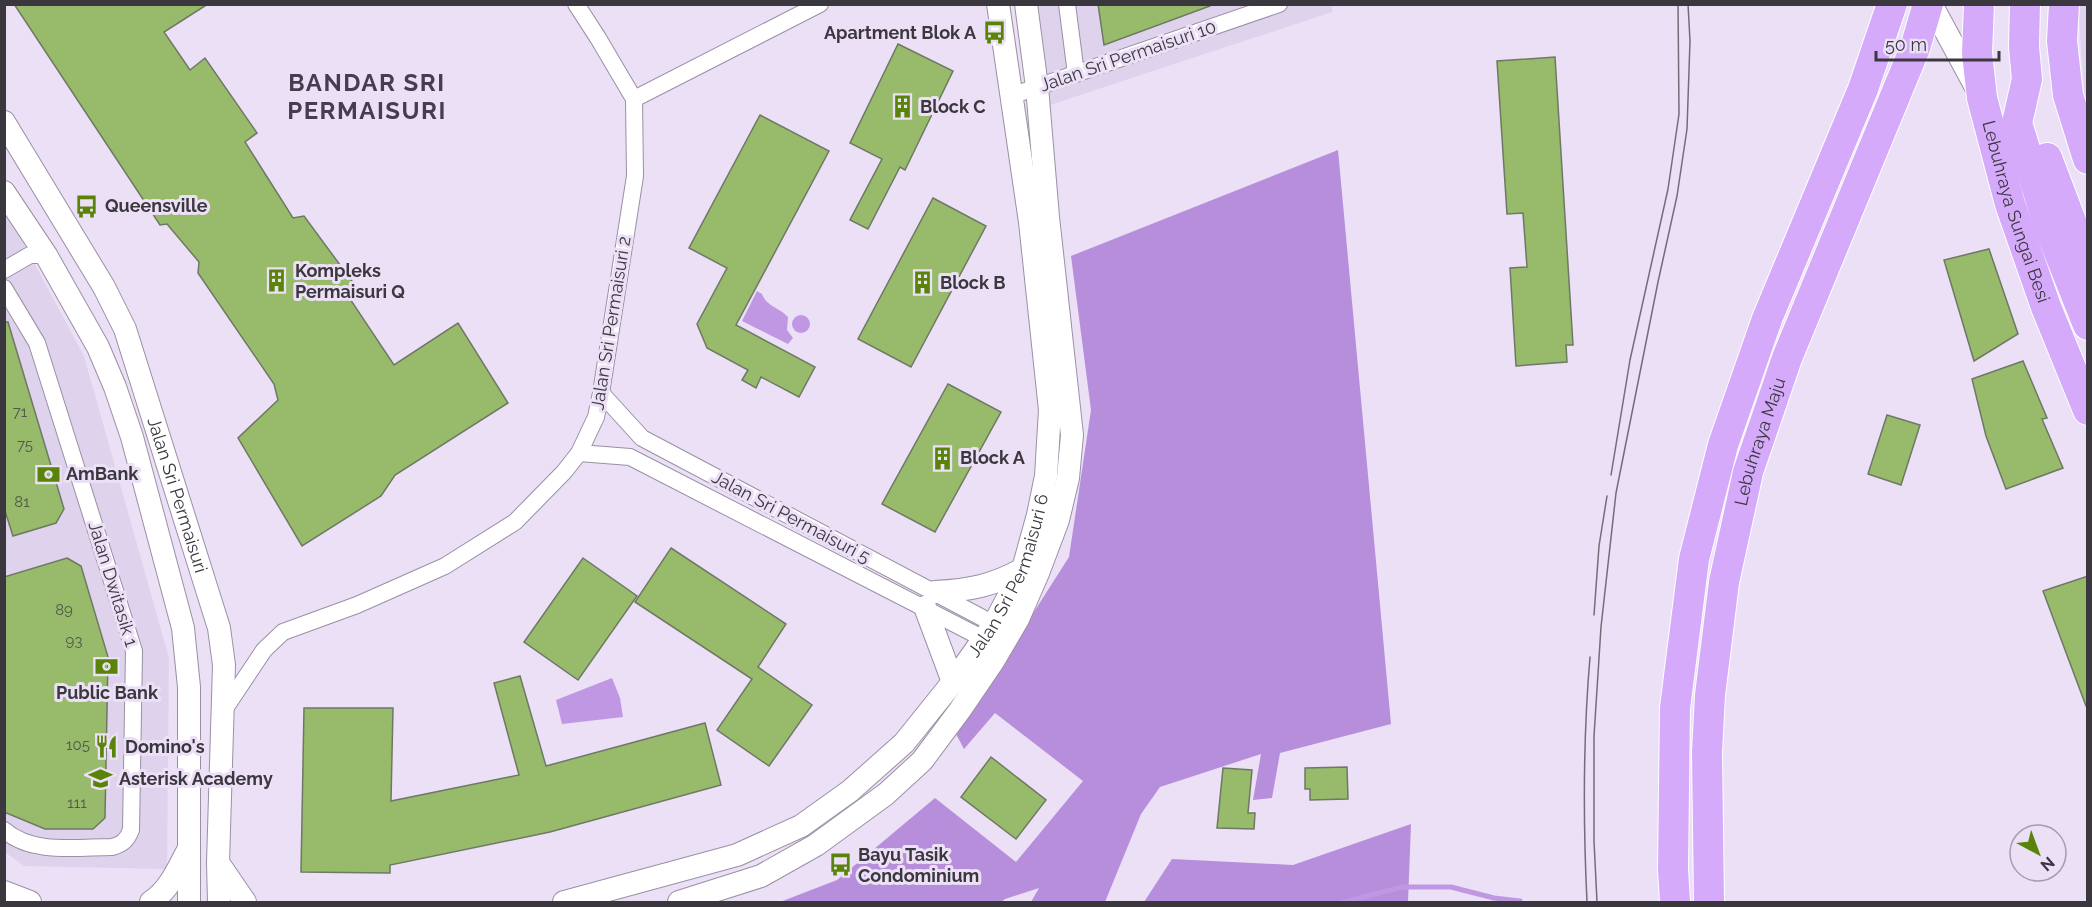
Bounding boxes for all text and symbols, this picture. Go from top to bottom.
street label: Jalan Sri Permaisuri 10 [1037,15,1219,96]
bus stop icon: Apartment Blok A [981,20,1007,46]
place label: Apartment Blok A [824,22,977,43]
scale bar [1876,24,1999,62]
text: 50 m [1885,34,1927,55]
district label: BANDAR SRI PERMAISURI [287,68,447,125]
building icon: Block C [889,94,915,120]
place label: Block C [920,96,986,117]
street label: Lebuhraya Sungai Besi [1978,118,2055,305]
bus stop icon: Queensville [74,193,100,219]
place label: Queensville [105,195,208,216]
street label: Jalan Sri Permaisuri 2 [586,235,635,411]
place label: Kompleks Permaisuri Q [295,260,405,302]
building icon: Kompleks Permaisuri Q [264,268,290,294]
building icon: Block B [909,270,935,296]
place label: Block B [940,272,1006,293]
street label: Lebuhraya Maju [1730,375,1790,507]
house number: 71 [13,403,28,421]
street label: Jalan Sri Permaisuri [143,415,212,575]
house number: 75 [17,436,33,454]
building icon: Block A [929,445,955,471]
place label: Block A [960,447,1026,468]
bank icon: AmBank [35,461,61,487]
place label: AmBank [66,463,139,484]
street label: Jalan Sri Permaisuri 5 [709,466,874,567]
street label: Jalan Sri Permaisuri 6 [963,492,1052,661]
house number: 81 [14,493,30,511]
street label: Jalan Dwitasik 1 [84,519,143,649]
house number: 89 [55,601,73,619]
house number: 93 [66,632,82,650]
bank icon: Public Bank [94,654,120,680]
place label: Public Bank [56,682,159,703]
restaurant icon: Domino's [94,734,120,760]
house number: 105 [66,736,90,754]
place label: Domino's [125,736,205,757]
school or university icon: Asterisk Academy [88,766,114,792]
place label: Asterisk Academy [119,768,273,789]
house number: 111 [67,794,87,812]
north arrow [2008,823,2068,883]
place label: Bayu Tasik Condominium [858,844,979,886]
bus stop icon: Bayu Tasik Condominium [827,852,853,878]
text: N [2037,853,2058,875]

